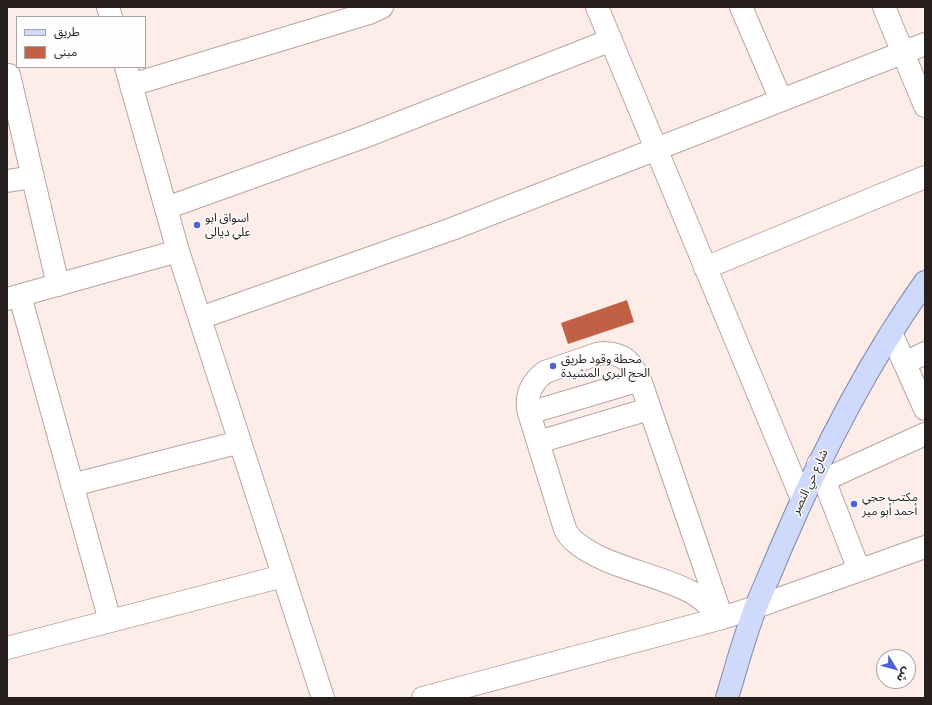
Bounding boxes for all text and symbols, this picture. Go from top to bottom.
legend [16,16,146,68]
text: طريق [54,22,80,40]
text: مبنى [54,42,77,60]
place label: اسواق ابو علي ديالى [205,211,251,239]
marker: اسواق ابو علي ديالى [192,220,202,230]
place label: محطة وقود طريق الحج البري المشيدة [561,352,650,380]
marker: محطة وقود طريق الحج البري المشيدة [548,361,558,371]
street label: شارع حي النصر [789,447,831,517]
place label: مكتب حجي أحمد أبو مير [862,490,918,518]
marker: مكتب حجي أحمد أبو مير [849,499,859,509]
north arrow [876,649,916,689]
text: ش [894,665,916,686]

